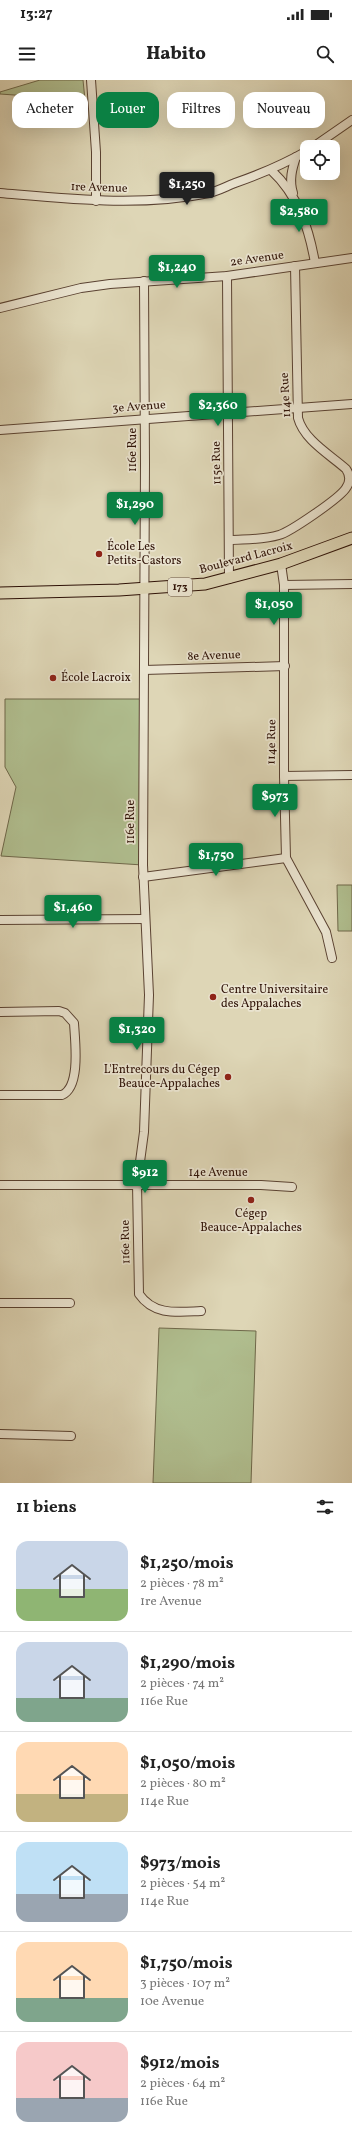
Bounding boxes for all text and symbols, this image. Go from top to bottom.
text: 13:27 [20,4,53,25]
text: Habito [146,42,206,67]
icon: menu [16,43,38,65]
icon: search [314,43,336,65]
chip: Acheter [12,92,88,128]
chip: Louer [96,92,159,128]
chip: Filtres [167,92,235,128]
chip: Nouveau [243,92,325,128]
map controls [300,140,340,180]
button: locate [300,140,340,180]
pin: $1,250 [154,172,220,206]
text: $1,250 [168,176,206,194]
street label: 1re Avenue [70,179,128,197]
pin: $2,580 [266,199,332,233]
text: $2,580 [280,203,319,221]
street label: 2e Avenue [229,247,285,271]
pin: $1,240 [144,255,210,289]
text: $1,240 [158,259,196,277]
street label: 114e Rue [277,372,295,418]
pin: $2,360 [185,393,251,427]
street label: 3e Avenue [112,397,167,417]
text: $2,360 [198,397,238,415]
street label: 116e Rue [125,428,141,472]
street label: 115e Rue [209,441,225,485]
pin: $1,290 [102,492,168,526]
text: $1,290 [116,496,154,514]
place label: École Les Petits-Castors [107,538,181,569]
street label: Boulevard Lacroix [198,538,294,578]
marker: École Les Petits-Castors [94,549,104,559]
road number: 173 [168,578,192,596]
pin: $1,050 [241,592,307,626]
text: $1,050 [255,596,293,614]
street label: 8e Avenue [187,647,241,665]
place label: École Lacroix [61,669,131,686]
marker: École Lacroix [48,673,58,683]
street label: 114e Rue [264,719,280,765]
pin: $973 [251,784,299,818]
text: $973 [261,788,289,806]
street label: 116e Rue [123,800,139,844]
pin: $1,750 [183,843,249,877]
text: $1,750 [198,847,234,865]
pin: $1,460 [40,895,106,929]
text: $1,460 [53,899,93,917]
place label: Centre Universitaire des Appalaches [221,982,328,1012]
marker: Centre Universitaire des Appalaches [208,992,218,1002]
pin: $1,320 [104,1017,170,1051]
text: $1,320 [118,1021,156,1039]
place label: L'Entrecours du Cégep Beauce-Appalaches [104,1062,220,1092]
marker: L'Entrecours du Cégep Beauce-Appalaches [223,1072,233,1082]
pin: $912 [121,1160,169,1194]
text: $912 [132,1164,158,1182]
street label: 14e Avenue [188,1165,248,1181]
marker: Cégep Beauce-Appalaches [246,1195,256,1205]
place label: Cégep Beauce-Appalaches [200,1206,302,1236]
street label: 116e Rue [118,1219,134,1264]
text: 11 biens [16,1496,77,1519]
icon: filters [314,1496,336,1518]
text: $1,250/mois [140,1552,234,1575]
icon: home [48,1557,96,1605]
text: 2 pièces · 78 m² [140,1575,224,1593]
text: 1re Avenue [140,1593,202,1611]
text: $1,290/mois [140,1652,235,1675]
icon: home [48,1658,96,1706]
text: 2 pièces · 74 m² [140,1675,224,1693]
text: 116e Rue [140,1693,188,1711]
text: $1,050/mois [140,1752,235,1775]
icon: home [48,1758,96,1806]
text: 2 pièces · 80 m² [140,1775,226,1793]
text: 114e Rue [140,1793,189,1811]
text: $973/mois [140,1852,221,1875]
icon: home [48,1858,96,1906]
text: 2 pièces · 54 m² [140,1875,225,1893]
text: 114e Rue [140,1893,189,1911]
text: $1,750/mois [140,1952,233,1975]
icon: home [48,1958,96,2006]
text: 3 pièces · 107 m² [140,1975,230,1993]
text: 10e Avenue [140,1993,204,2011]
text: $912/mois [140,2052,220,2075]
icon: home [48,2058,96,2106]
text: 2 pièces · 64 m² [140,2075,225,2093]
text: 116e Rue [140,2093,188,2111]

